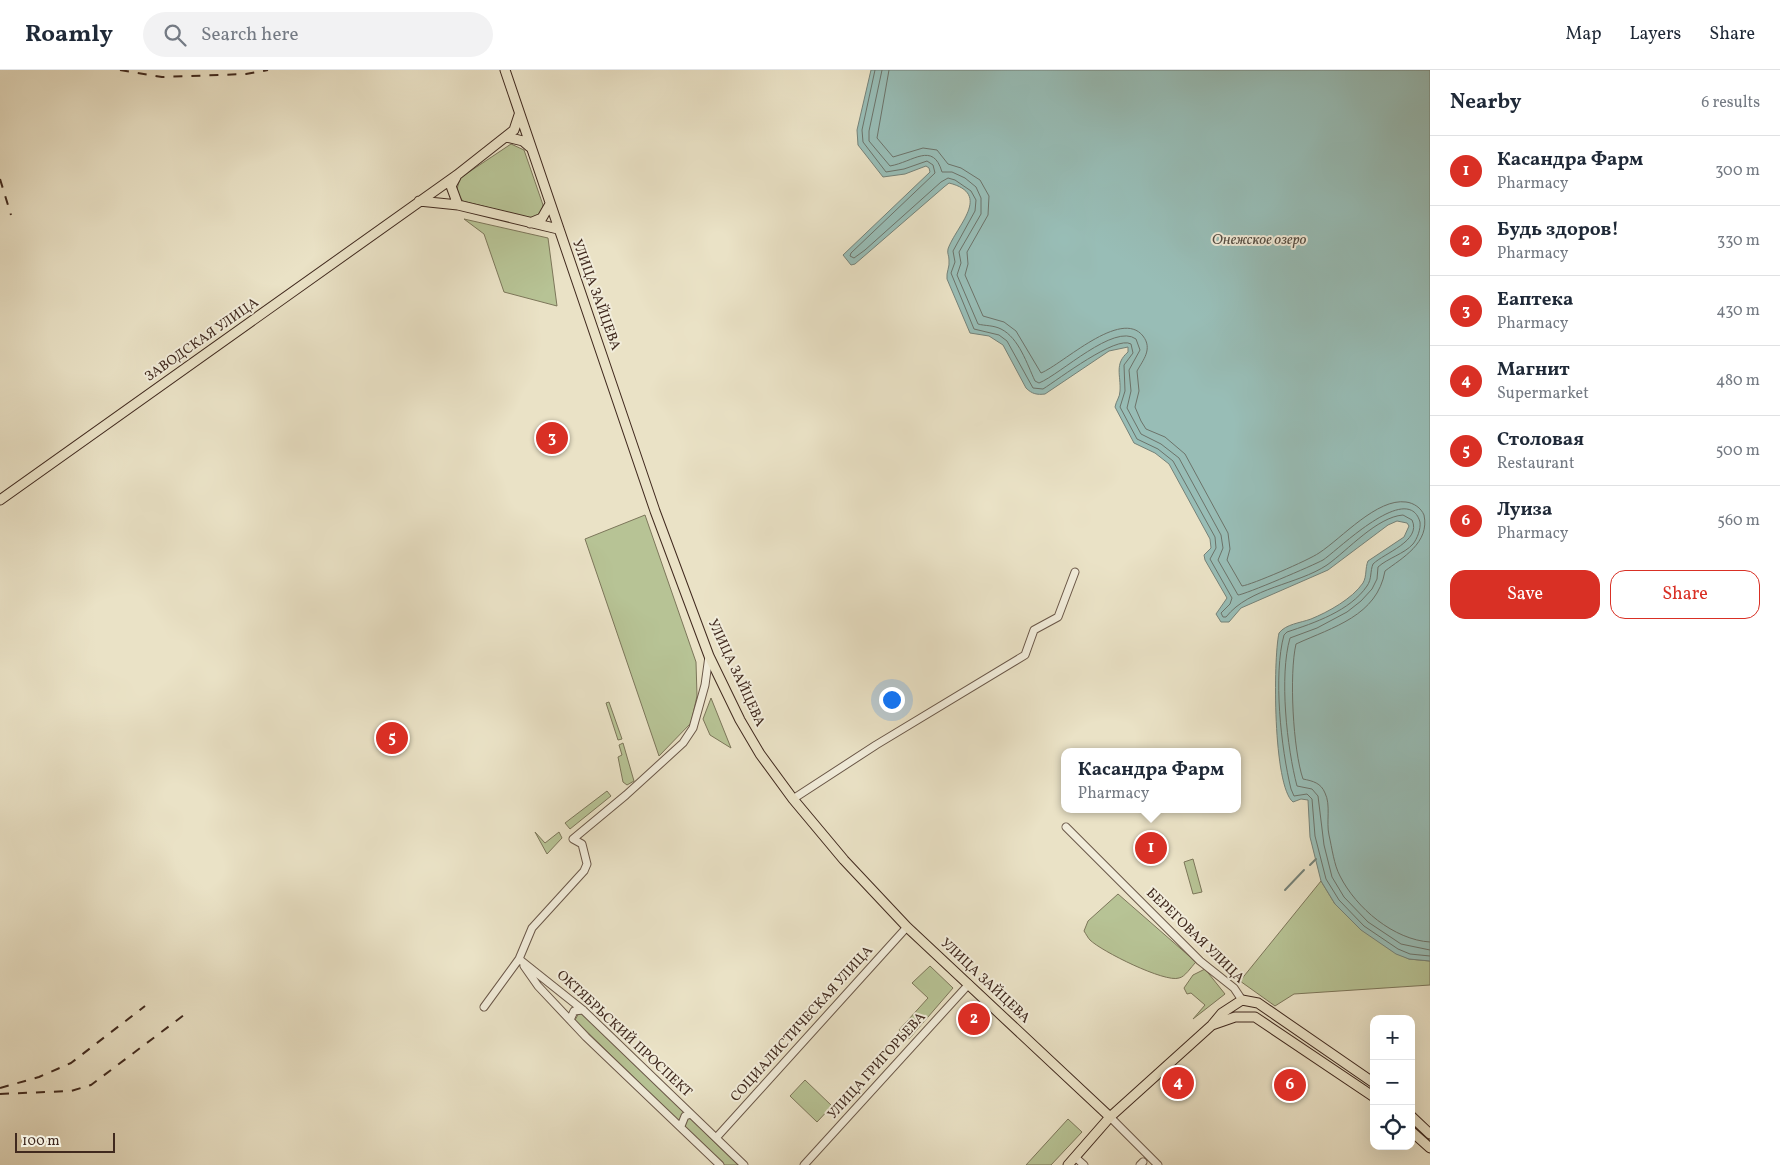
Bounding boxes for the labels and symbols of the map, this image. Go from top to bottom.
water label: Онежское озеро [1212,230,1306,251]
street label: УЛИЦА ЗАЙЦЕВА [567,237,626,353]
street label: ЗАВОДСКАЯ УЛИЦА [141,293,263,386]
pin: 3 [536,419,568,457]
street label: УЛИЦА ЗАЙЦЕВА [703,616,770,730]
your location [879,687,905,713]
pin: 5 [376,719,408,757]
pin: 1 [1135,829,1167,867]
street label: БЕРЕГОВАЯ УЛИЦА [1142,884,1248,988]
street label: УЛИЦА ЗАЙЦЕВА [936,933,1035,1028]
street label: СОЦИАЛИСТИЧЕСКАЯ УЛИЦА [727,942,878,1106]
street label: ОКТЯБРЬСКИЙ ПРОСПЕКТ [552,965,696,1102]
pin: 2 [958,1000,990,1038]
street label: УЛИЦА ГРИГОРЬЕВА [824,1008,930,1124]
pin: 4 [1162,1064,1194,1102]
pin: 6 [1274,1066,1306,1104]
scale bar [15,1130,115,1153]

